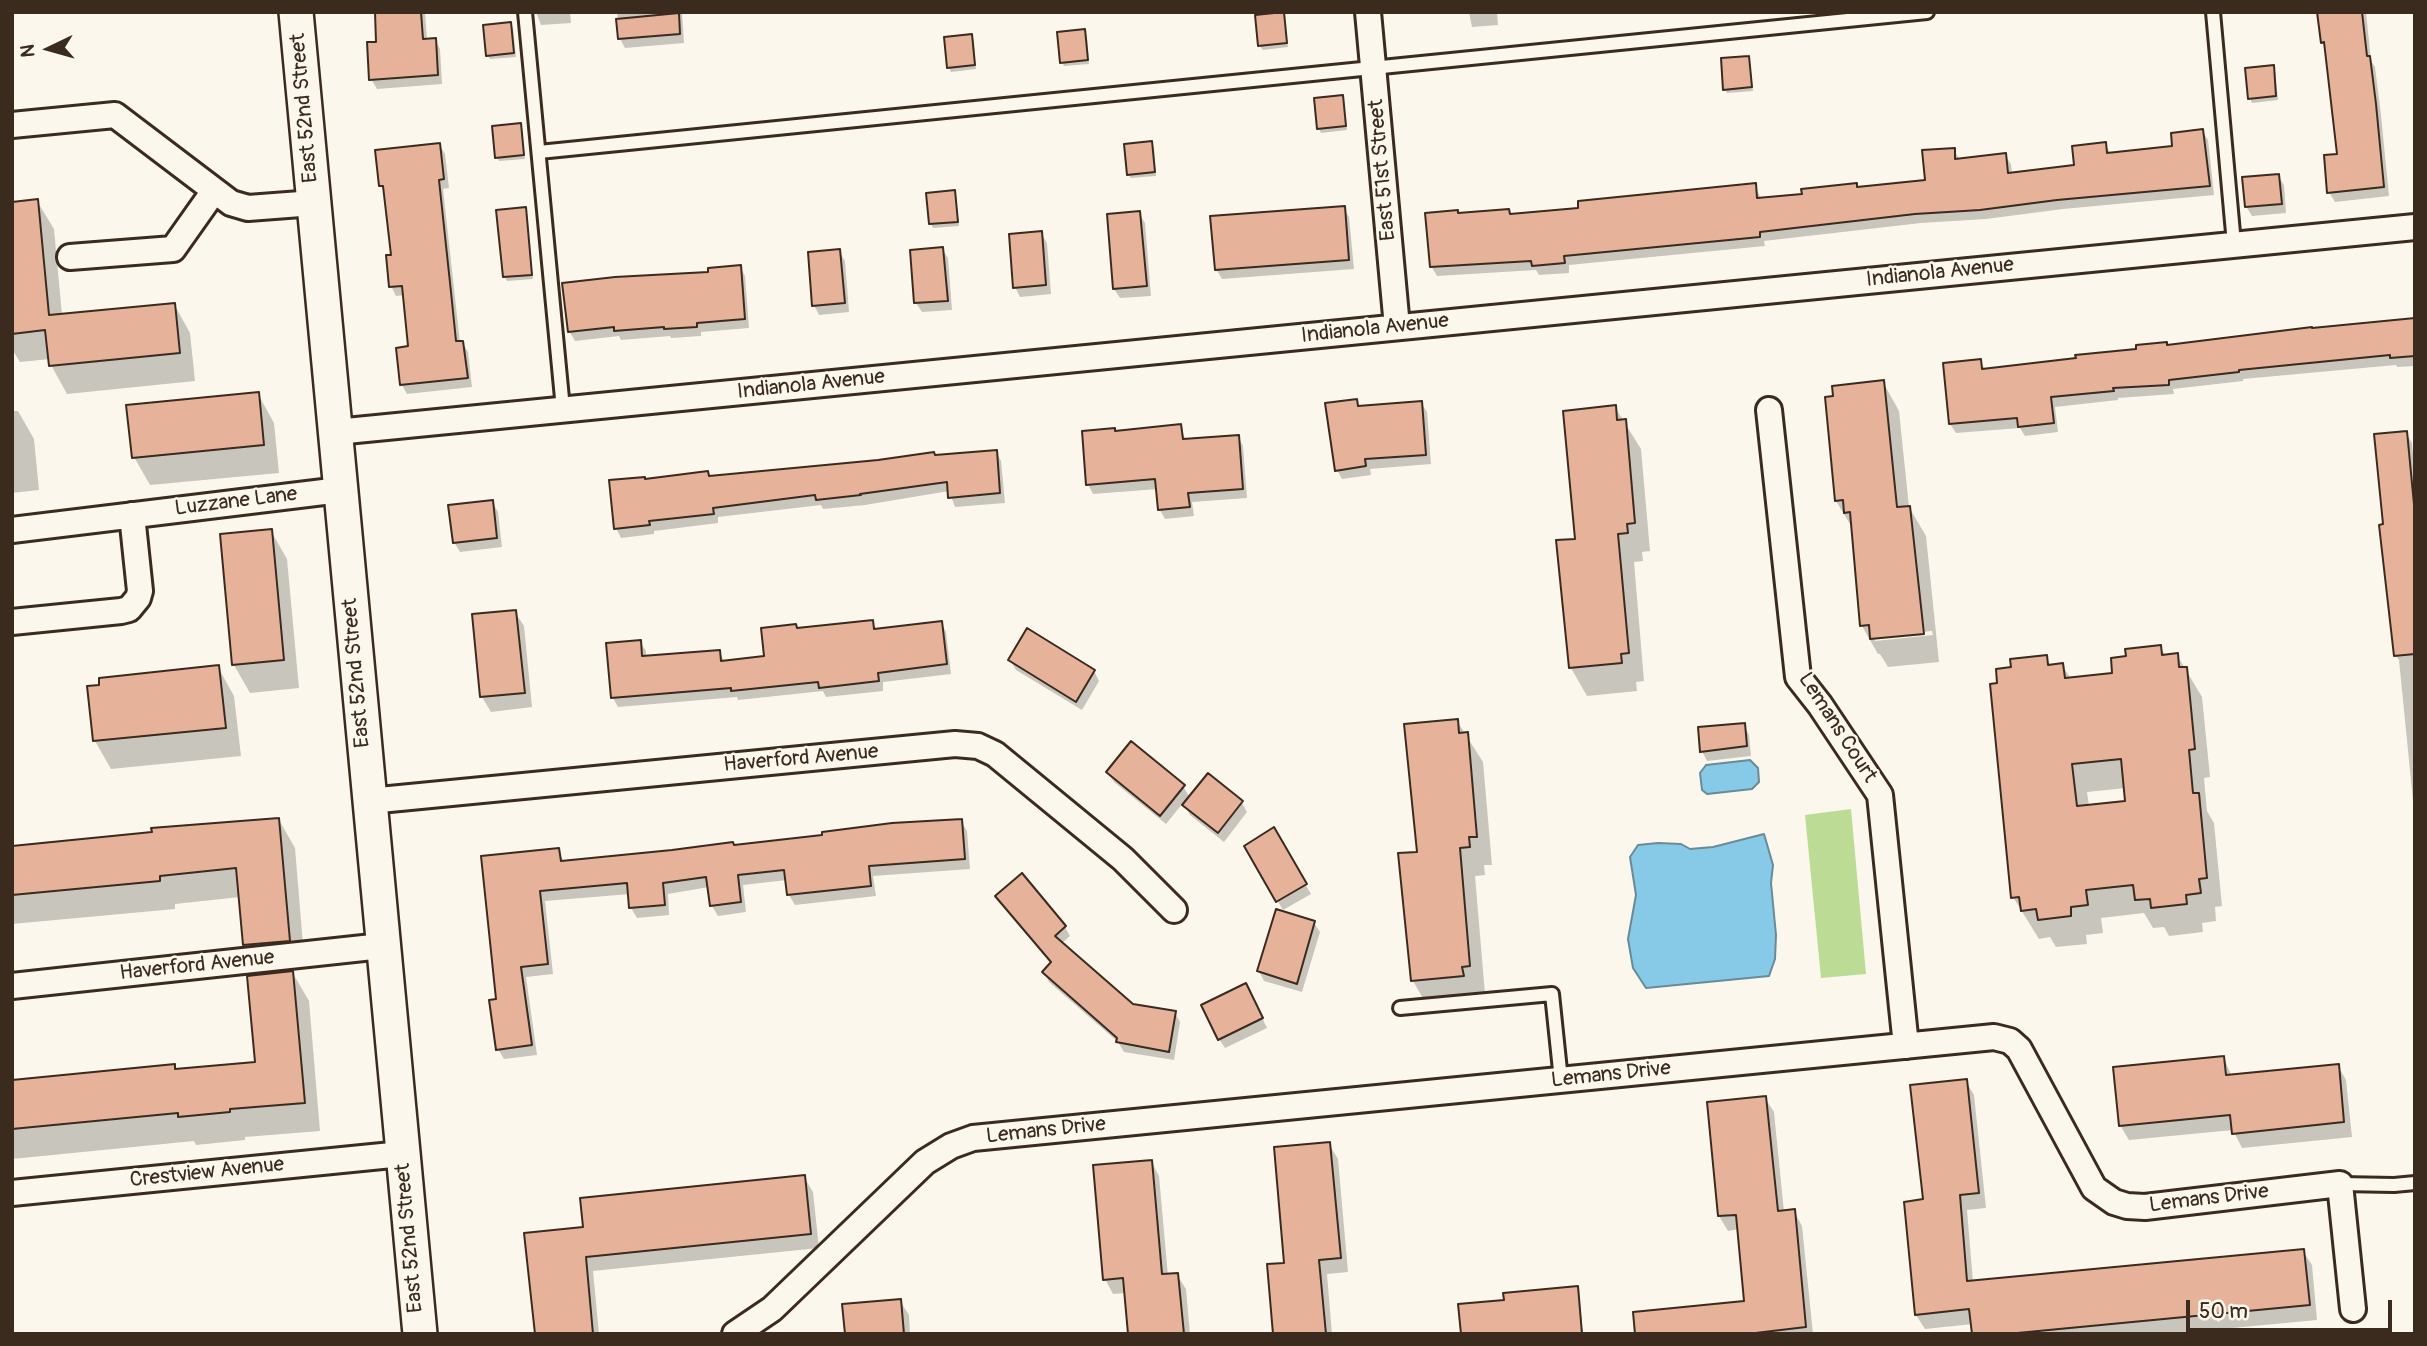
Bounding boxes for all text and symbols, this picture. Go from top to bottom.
north arrow [14,14,84,84]
street label: East 52nd Street [286,32,324,184]
text: N [16,43,41,58]
street label: East 51st Street [1364,98,1402,242]
street label: Indianola Avenue [1865,253,2015,293]
street label: Indianola Avenue [1300,309,1450,349]
street label: Indianola Avenue [736,365,886,405]
street label: Luzzane Lane [173,482,299,522]
street label: East 52nd Street [338,597,376,749]
street label: Lemans Court [1792,668,1882,788]
street label: Haverford Avenue [723,740,879,778]
street label: Haverford Avenue [118,945,276,987]
street label: Lemans Drive [1550,1056,1672,1094]
street label: Lemans Drive [985,1112,1107,1150]
street label: Crestview Avenue [129,1152,285,1194]
street label: East 52nd Street [391,1162,429,1314]
street label: Lemans Drive [2148,1179,2270,1219]
scale bar [2189,1286,2396,1330]
text: 50 m [2199,1298,2248,1325]

